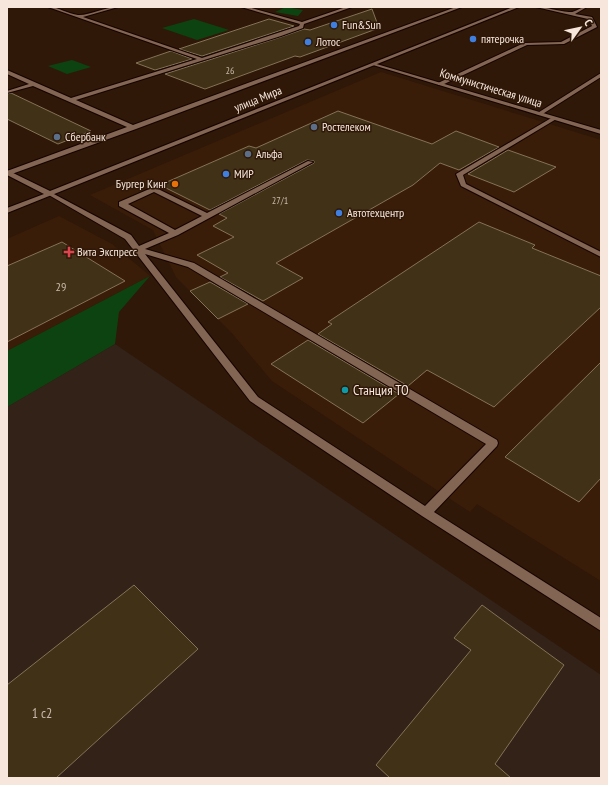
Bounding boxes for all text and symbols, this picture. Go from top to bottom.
north arrow [560,8,600,48]
place label: Fun&Sun [342,17,381,32]
text: С [581,17,596,28]
marker: Fun&Sun [329,20,339,30]
place label: пятерочка [481,31,524,46]
place label: Лотос [315,34,341,49]
marker: пятерочка [468,34,478,44]
marker: Лотос [303,37,313,47]
house number: 26 [226,64,235,77]
street label: Коммунистическая улица [438,65,544,110]
street label: улица Мира [232,82,284,115]
place label: Ростелеком [322,119,371,134]
marker: Ростелеком [309,122,319,132]
place label: Сбербанк [65,129,106,144]
marker: Сбербанк [52,132,62,142]
place label: Альфа [256,146,282,161]
marker: Альфа [243,149,253,159]
place label: МИР [234,166,254,181]
marker: МИР [221,169,231,179]
place label: Бургер Кинг [116,176,167,191]
marker: Бургер Кинг [170,179,180,189]
house number: 27/1 [272,194,288,207]
place label: Автотехцентр [347,205,404,220]
marker: Автотехцентр [334,208,344,218]
place label: Вита Экспресс [77,244,138,259]
marker: Вита Экспресс [64,247,74,257]
house number: 29 [56,279,66,294]
place label: Станция ТО [353,381,409,399]
marker: Станция ТО [340,385,350,395]
house number: 1 с2 [32,704,52,722]

